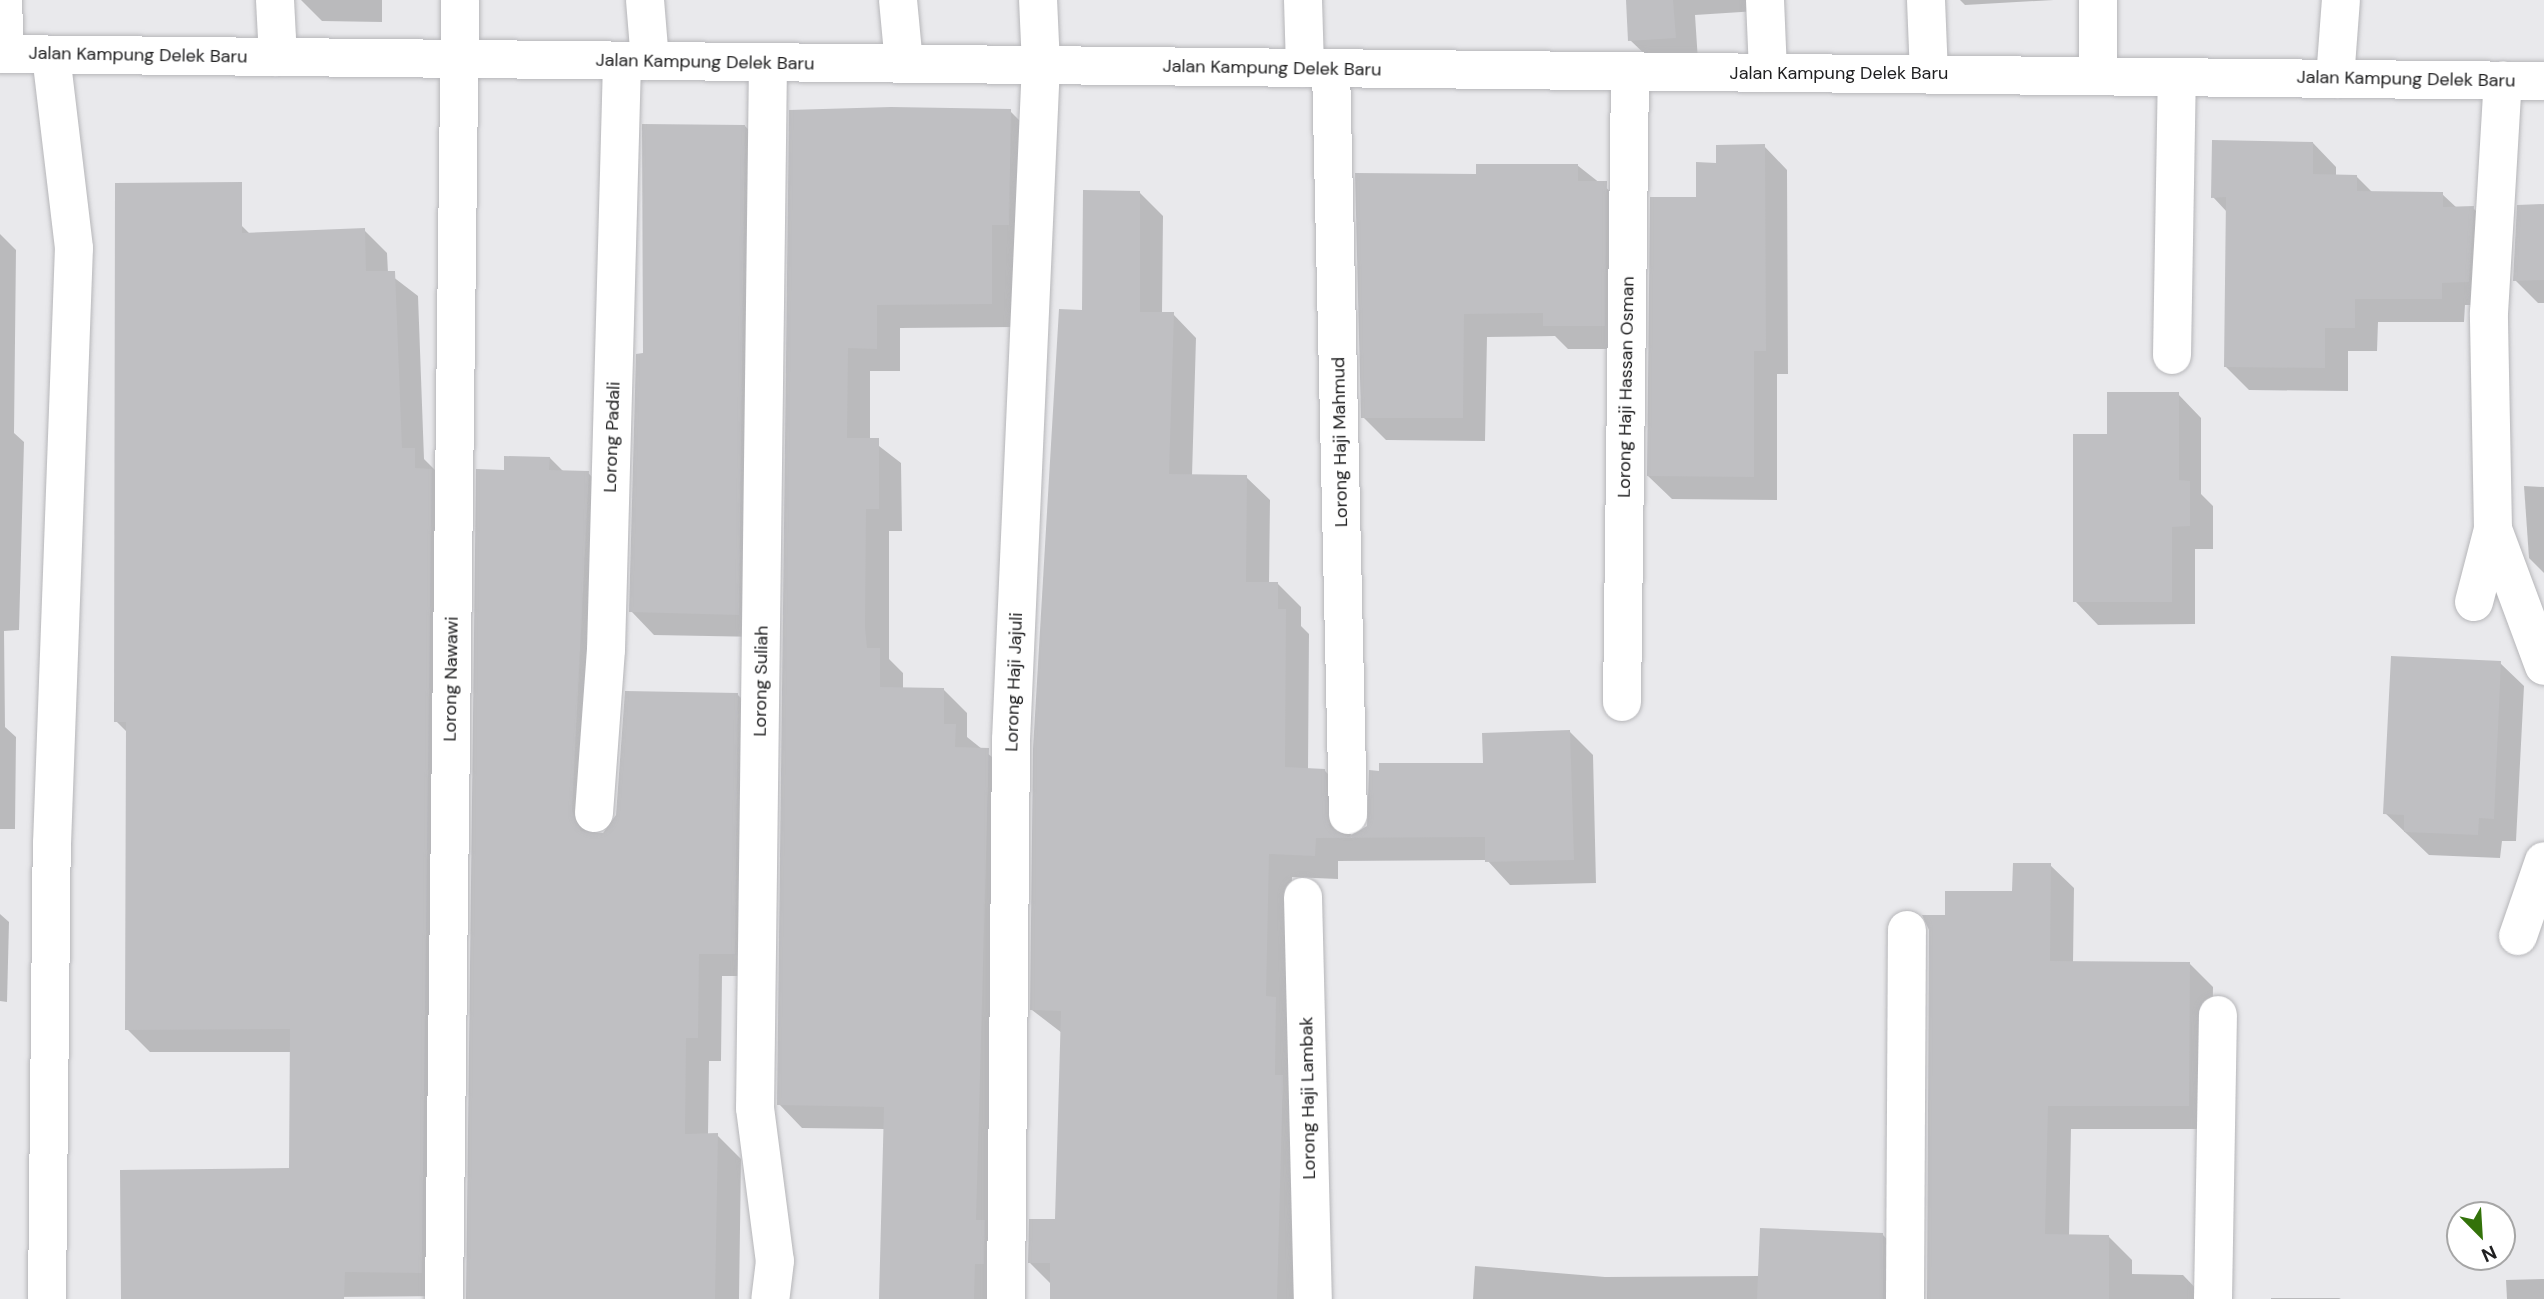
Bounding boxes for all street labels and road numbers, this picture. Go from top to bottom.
street label: Jalan Kampung Delek Baru [28,42,248,68]
street label: Jalan Kampung Delek Baru [595,49,815,75]
street label: Jalan Kampung Delek Baru [1162,55,1382,81]
street label: Jalan Kampung Delek Baru [1730,62,1948,84]
street label: Jalan Kampung Delek Baru [2296,66,2516,92]
street label: Lorong Haji Hassan Osman [1613,276,1639,498]
street label: Lorong Haji Mahmud [1328,357,1352,527]
street label: Lorong Padali [599,381,625,493]
street label: Lorong Haji Jajuli [1001,612,1027,752]
street label: Lorong Nawawi [439,616,463,742]
street label: Lorong Suliah [749,625,773,737]
street label: Lorong Haji Lambak [1296,1016,1320,1180]

